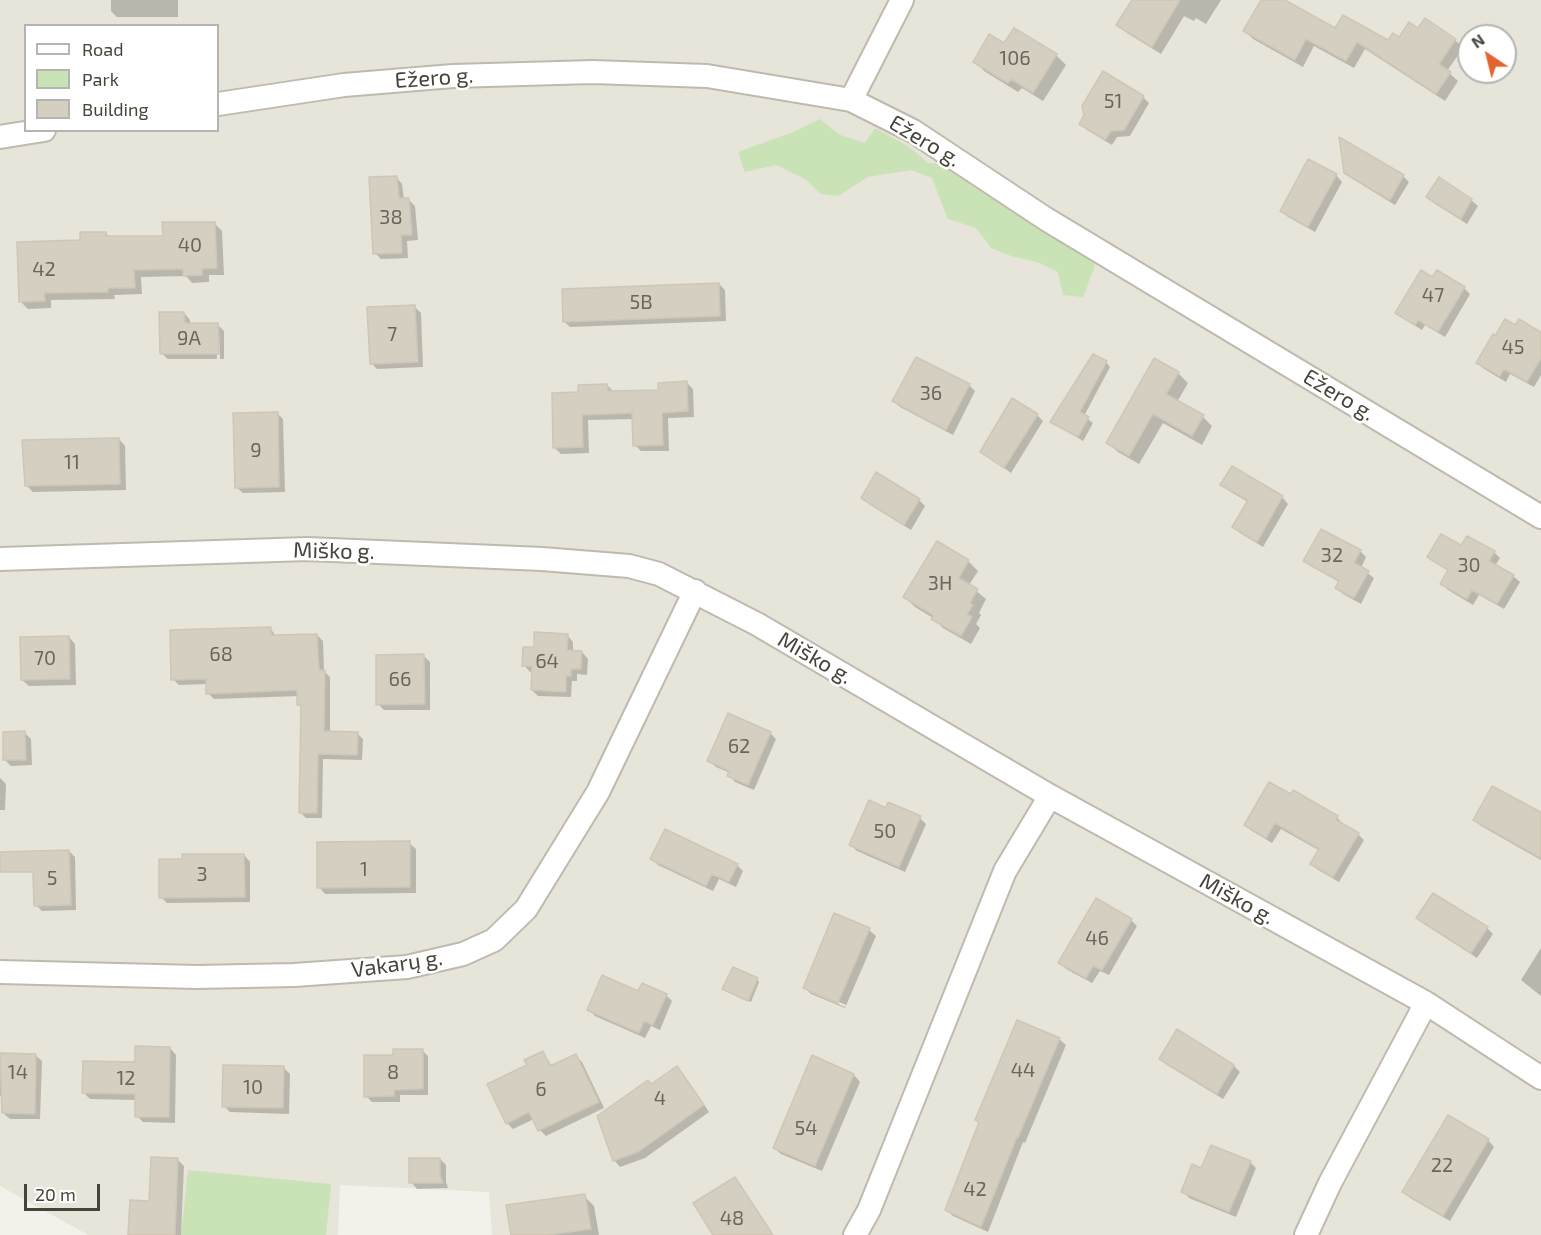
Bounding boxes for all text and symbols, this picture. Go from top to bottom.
legend [24,24,219,132]
north arrow [1457,24,1517,84]
text: N [1467,29,1488,52]
text: Road [82,38,123,60]
house number: 106 [999,46,1031,70]
street label: Ežero g. [394,62,474,94]
text: Park [82,68,119,90]
house number: 51 [1104,89,1122,113]
text: Building [82,98,149,120]
street label: Ežero g. [885,109,965,173]
house number: 38 [379,205,403,229]
house number: 40 [178,233,202,257]
house number: 42 [32,257,56,281]
house number: 47 [1422,283,1444,307]
house number: 5B [629,290,653,314]
house number: 7 [387,322,397,346]
house number: 9A [177,326,201,350]
house number: 45 [1501,335,1525,359]
street label: Ežero g. [1299,363,1379,427]
house number: 36 [920,381,942,405]
house number: 9 [250,438,262,462]
house number: 11 [64,450,80,474]
street label: Miško g. [293,537,375,565]
house number: 32 [1321,543,1343,567]
house number: 30 [1457,553,1481,577]
house number: 3H [928,571,952,595]
street label: Miško g. [773,626,857,690]
house number: 68 [209,642,233,666]
house number: 70 [34,646,56,670]
house number: 64 [535,649,559,673]
house number: 66 [389,667,411,691]
house number: 62 [728,734,750,758]
house number: 50 [874,819,896,843]
house number: 1 [360,857,368,881]
house number: 3 [196,862,208,886]
house number: 5 [47,866,57,890]
street label: Miško g. [1195,868,1279,930]
house number: 46 [1085,926,1109,950]
street label: Vakarų g. [350,945,444,983]
house number: 44 [1011,1058,1035,1082]
house number: 14 [8,1060,28,1084]
house number: 8 [387,1060,399,1084]
house number: 12 [116,1066,136,1090]
house number: 10 [243,1075,263,1099]
house number: 6 [535,1077,547,1101]
house number: 4 [654,1086,666,1110]
house number: 54 [794,1116,818,1140]
house number: 22 [1431,1153,1453,1177]
scale bar [27,1172,104,1210]
house number: 42 [963,1177,987,1201]
text: 20 m [35,1183,76,1205]
house number: 48 [720,1206,744,1230]

